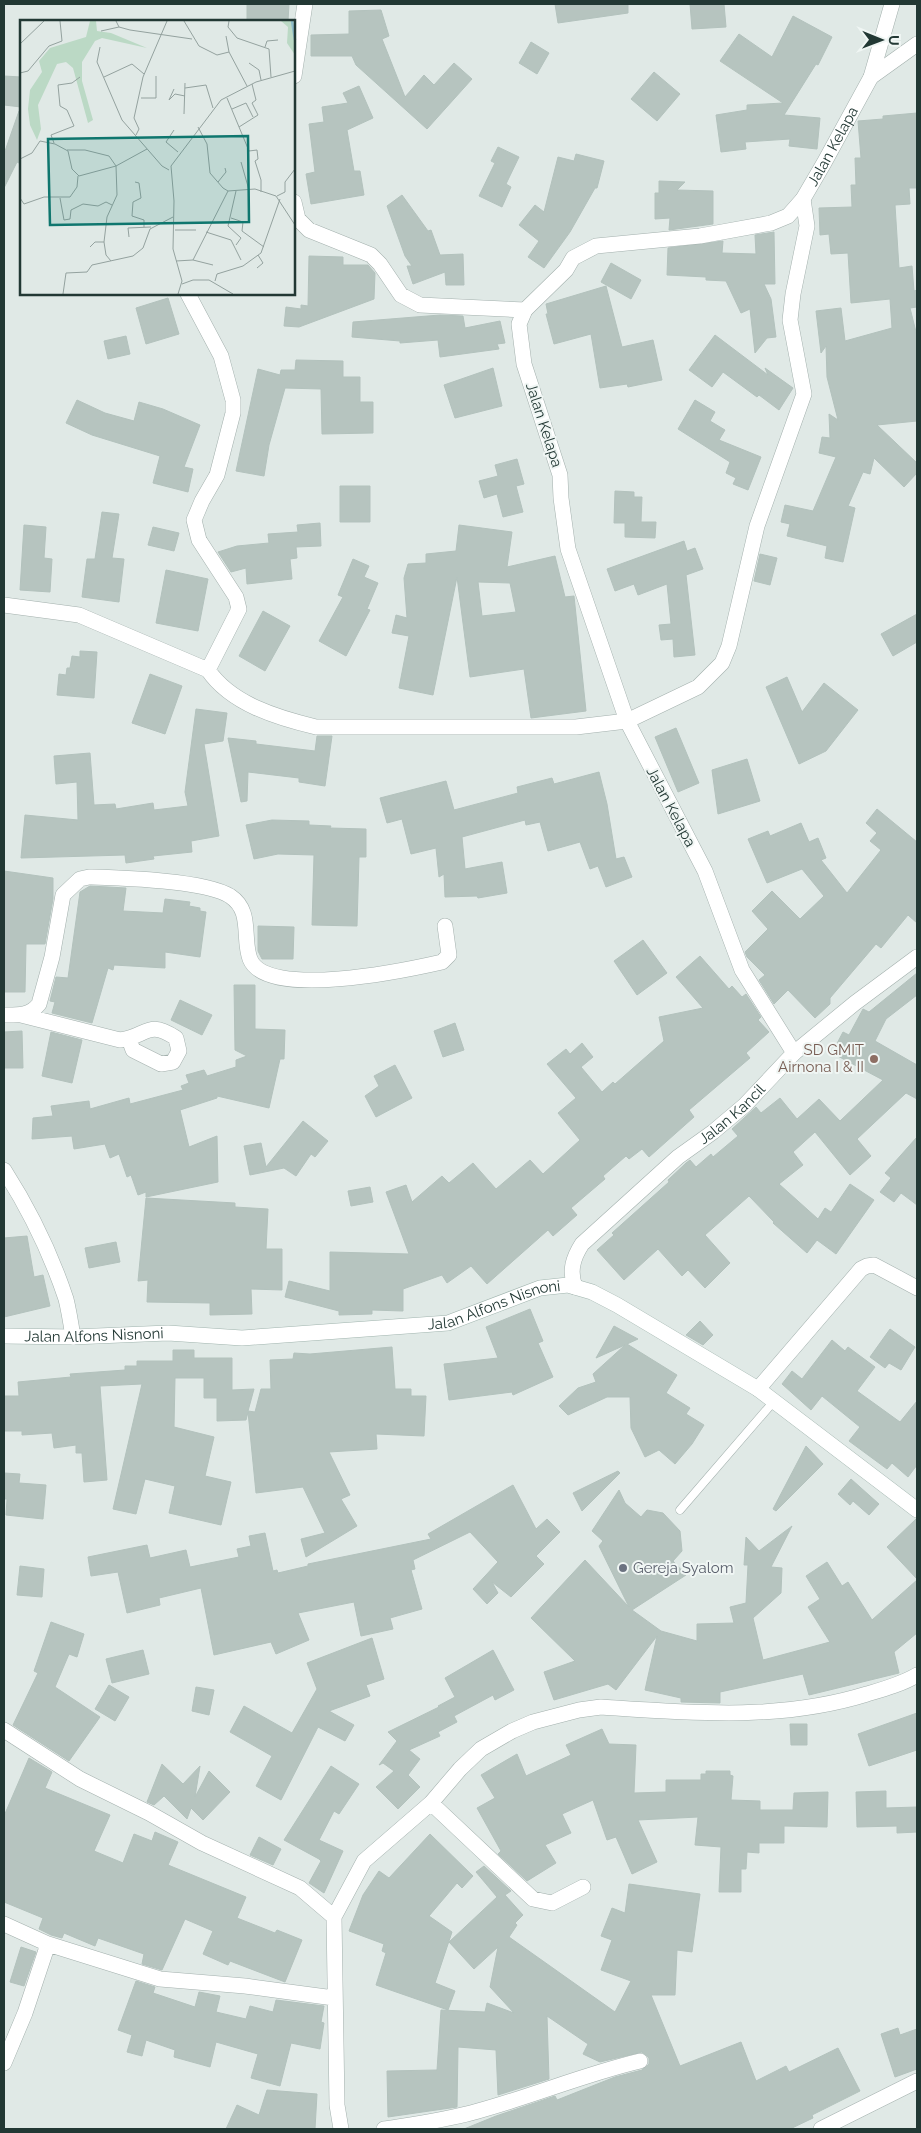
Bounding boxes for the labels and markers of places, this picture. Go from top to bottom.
place label: SD GMIT Airnona I & II [778,1041,864,1076]
marker: SD GMIT Airnona I & II [868,1053,880,1065]
place label: Gereja Syalom [633,1559,733,1577]
marker: Gereja Syalom [617,1562,629,1574]

